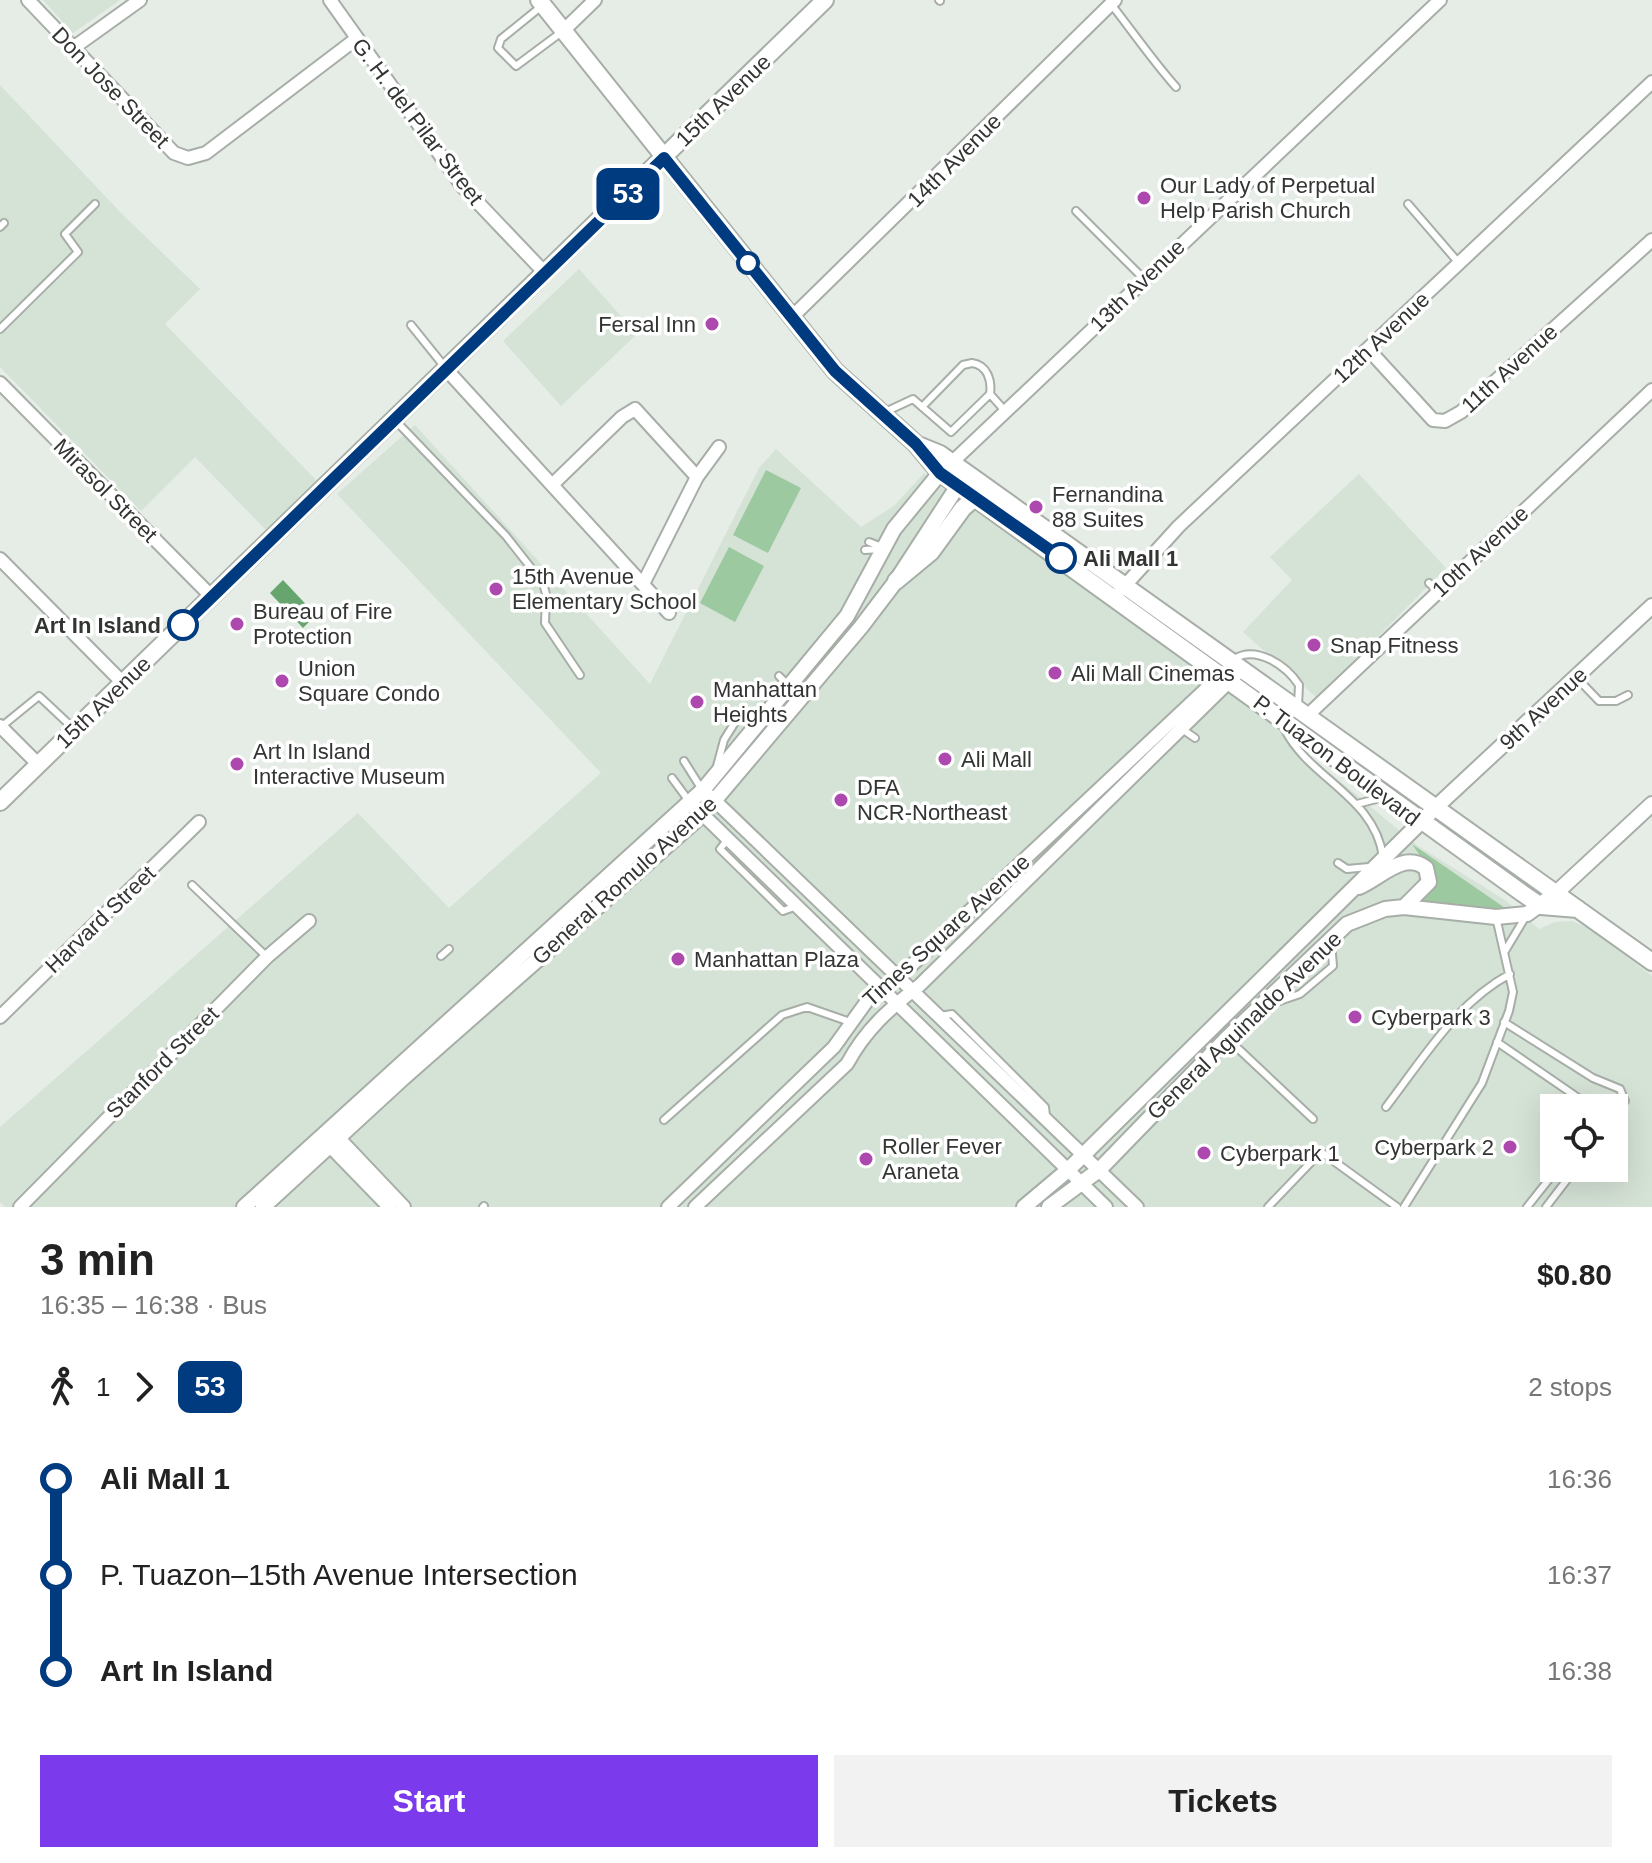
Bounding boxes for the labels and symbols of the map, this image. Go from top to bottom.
street label: Don Jose Street [47,22,174,153]
street label: G. H. del Pilar Street [347,33,488,209]
street label: 15th Avenue [671,49,776,152]
street label: 14th Avenue [902,108,1006,212]
line badge: 53 [592,168,664,220]
place label: Our Lady of Perpetual Help Parish Church [1160,173,1375,223]
marker: Our Lady of Perpetual Help Parish Church [1135,189,1153,207]
street label: 13th Avenue [1085,234,1190,337]
unlabelled marker [737,252,759,274]
street label: 12th Avenue [1328,287,1434,388]
place label: Fersal Inn [598,312,696,337]
marker: Fersal Inn [703,315,721,333]
street label: 11th Avenue [1456,319,1562,418]
street label: Mirasol Street [49,434,162,547]
place label: Fernandina 88 Suites [1052,482,1164,532]
marker: Fernandina 88 Suites [1027,498,1045,516]
street label: 10th Avenue [1427,501,1533,602]
marker: Ali Mall 1 [1046,543,1076,573]
place label: Ali Mall 1 [1083,546,1178,571]
place label: 15th Avenue Elementary School [512,564,697,614]
marker: 15th Avenue Elementary School [487,580,505,598]
place label: Bureau of Fire Protection [253,599,392,649]
marker: Art In Island [168,610,198,640]
place label: Art In Island [34,613,161,638]
marker: Bureau of Fire Protection [228,615,246,633]
place label: Snap Fitness [1330,633,1458,658]
marker: Snap Fitness [1305,636,1323,654]
street label: 15th Avenue [51,651,156,754]
place label: Union Square Condo [298,656,440,706]
place label: Ali Mall Cinemas [1071,661,1235,686]
street label: 9th Avenue [1495,662,1592,755]
marker: Ali Mall Cinemas [1046,664,1064,682]
marker: Union Square Condo [273,672,291,690]
place label: Manhattan Heights [713,677,817,727]
street label: P. Tuazon Boulevard [1249,690,1425,831]
marker: Manhattan Heights [688,693,706,711]
place label: Art In Island Interactive Museum [253,739,445,789]
place label: Ali Mall [961,747,1032,772]
marker: Ali Mall [936,750,954,768]
marker: Art In Island Interactive Museum [228,755,246,773]
place label: DFA NCR-Northeast [857,775,1007,825]
street label: General Romulo Avenue [527,791,722,970]
marker: DFA NCR-Northeast [832,791,850,809]
street label: Times Square Avenue [858,849,1035,1012]
street label: Harvard Street [40,861,160,978]
street label: General Aguinaldo Avenue [1142,926,1347,1125]
place label: Manhattan Plaza [694,947,860,972]
marker: Manhattan Plaza [669,950,687,968]
street label: Stanford Street [101,1001,224,1124]
place label: Cyberpark 3 [1371,1005,1491,1030]
marker: Cyberpark 3 [1346,1008,1364,1026]
place label: Roller Fever Araneta [882,1134,1002,1184]
place label: Cyberpark 2 [1374,1135,1494,1160]
marker: Cyberpark 2 [1501,1138,1519,1156]
place label: Cyberpark 1 [1220,1141,1340,1166]
marker: Cyberpark 1 [1195,1144,1213,1162]
marker: Roller Fever Araneta [857,1150,875,1168]

